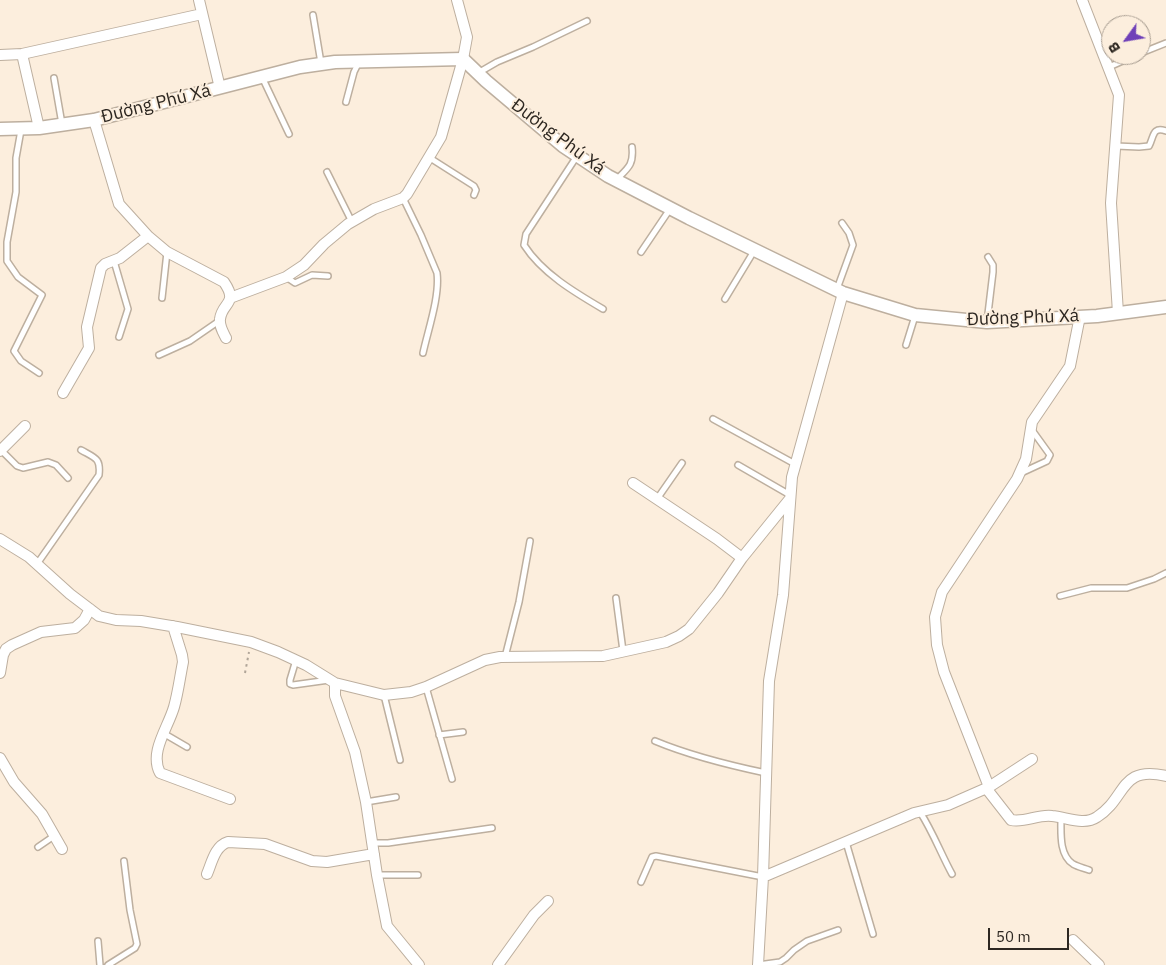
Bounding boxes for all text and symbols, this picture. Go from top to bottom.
north arrow [1101,15,1151,65]
text: B [1104,39,1124,56]
street label: Đường Phú Xá [99,80,213,128]
street label: Đường Phú Xá [507,95,609,179]
street label: Đường Phú Xá [966,305,1080,331]
scale bar [991,918,1072,950]
text: 50 m [996,927,1031,946]

